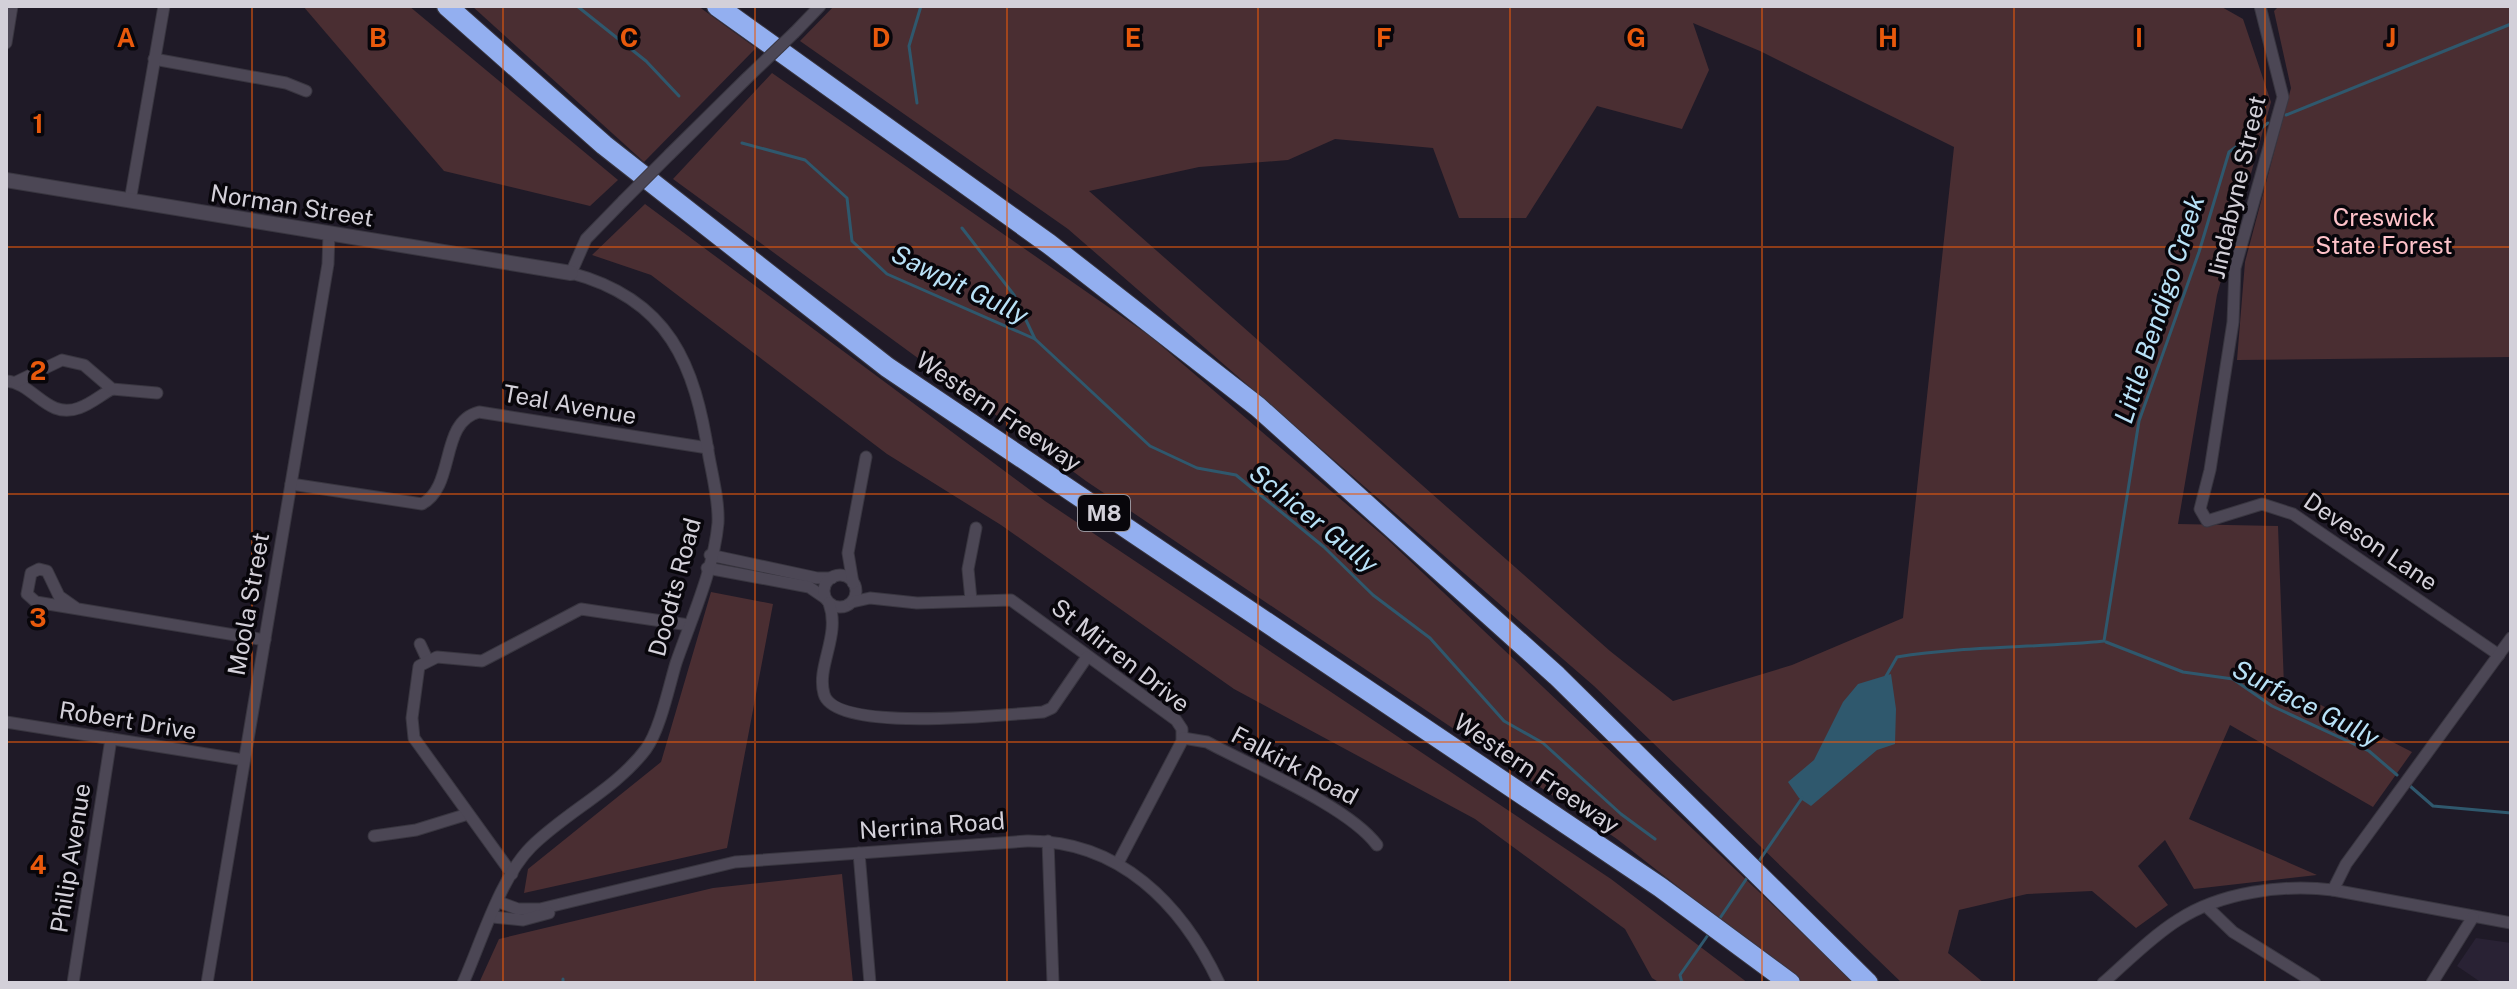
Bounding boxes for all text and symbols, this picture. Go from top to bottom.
text: A [117,22,136,53]
text: B [369,22,387,53]
text: C [620,22,638,53]
text: D [872,22,890,53]
text: E [1125,22,1141,53]
text: F [1376,22,1392,53]
text: G [1626,22,1646,53]
text: H [1878,22,1898,53]
text: I [2135,22,2143,53]
text: J [2386,22,2396,53]
street label: Jindabyne Street [2201,93,2271,281]
text: 1 [32,108,44,139]
street label: Norman Street [208,178,376,232]
water label: Little Bendigo Creek [2107,191,2211,427]
park label: Creswick State Forest [2315,203,2453,259]
water label: Sawpit Gully [887,238,1034,331]
street label: Western Freeway [911,345,1087,477]
text: 2 [30,355,46,386]
street label: Teal Avenue [501,379,639,429]
water label: Schicer Gully [1244,457,1385,580]
street label: Deveson Lane [2299,486,2443,596]
road number: M8 [1078,495,1130,531]
street label: Doodts Road [642,515,706,659]
street label: Moola Street [222,530,274,678]
street label: St Mirren Drive [1046,592,1196,718]
text: 3 [29,602,47,633]
water label: Surface Gully [2228,653,2385,754]
street label: Robert Drive [57,695,199,745]
street label: Western Freeway [1449,707,1625,839]
street label: Falkirk Road [1227,720,1363,810]
street label: Philip Avenue [44,781,96,935]
street label: Nerrina Road [858,806,1006,844]
text: 4 [29,849,47,880]

